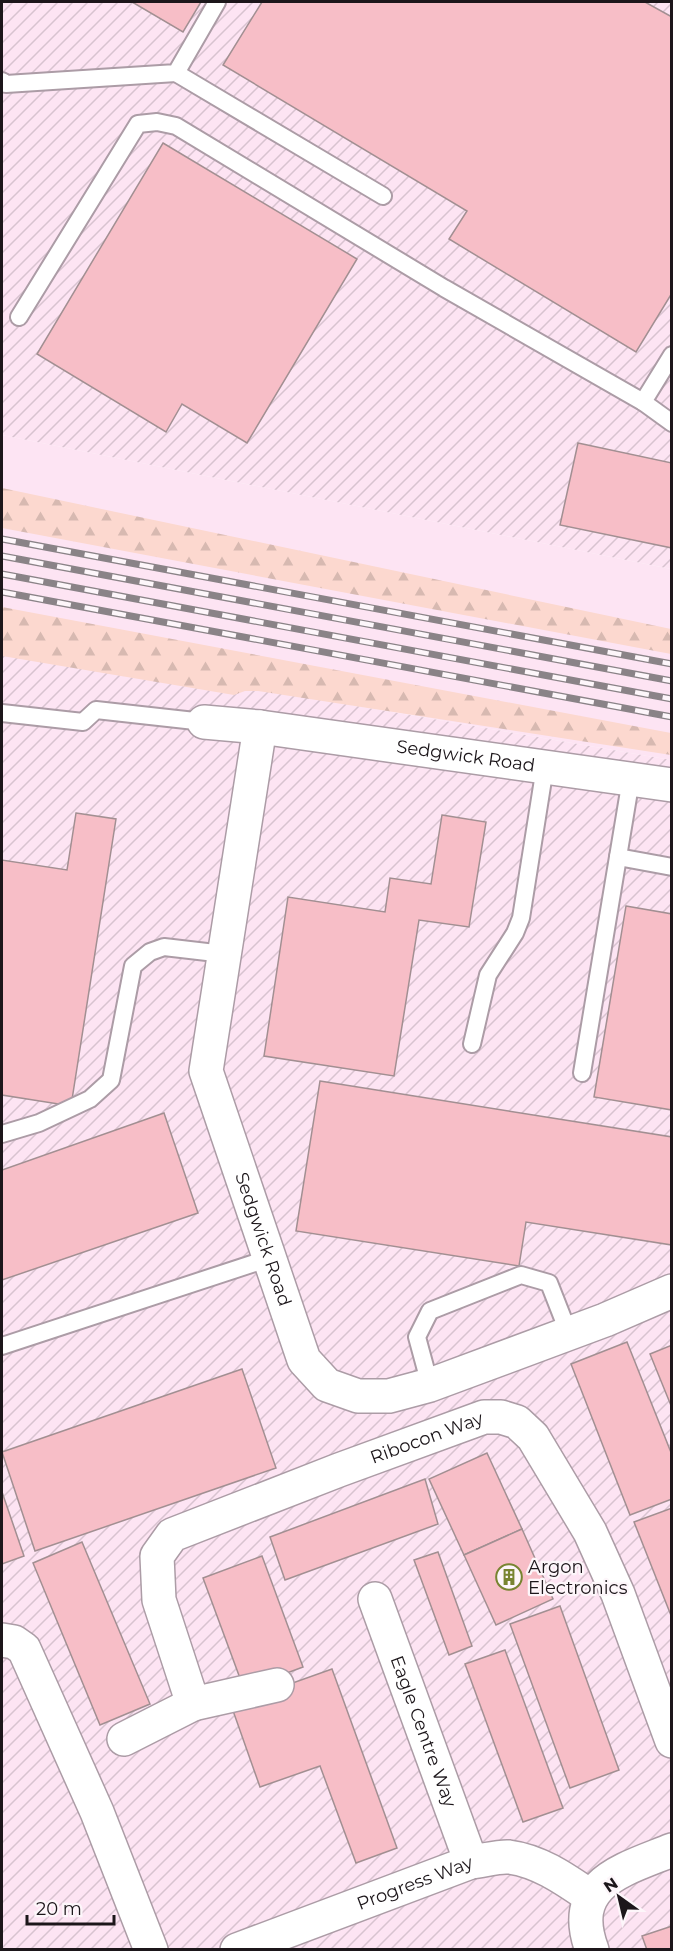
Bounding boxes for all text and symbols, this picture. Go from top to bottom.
street label: Sedgwick Road [395,735,536,777]
street label: Sedgwick Road [230,1170,296,1309]
street label: Ribocon Way [367,1407,486,1469]
place label: Argon Electronics [528,1556,628,1599]
building icon: Argon Electronics [494,1562,524,1592]
street label: Eagle Centre Way [386,1653,461,1810]
street label: Progress Way [354,1851,476,1915]
north arrow [589,1867,649,1927]
text: N [600,1873,622,1896]
scale bar [27,1888,114,1926]
text: 20 m [36,1898,82,1920]

